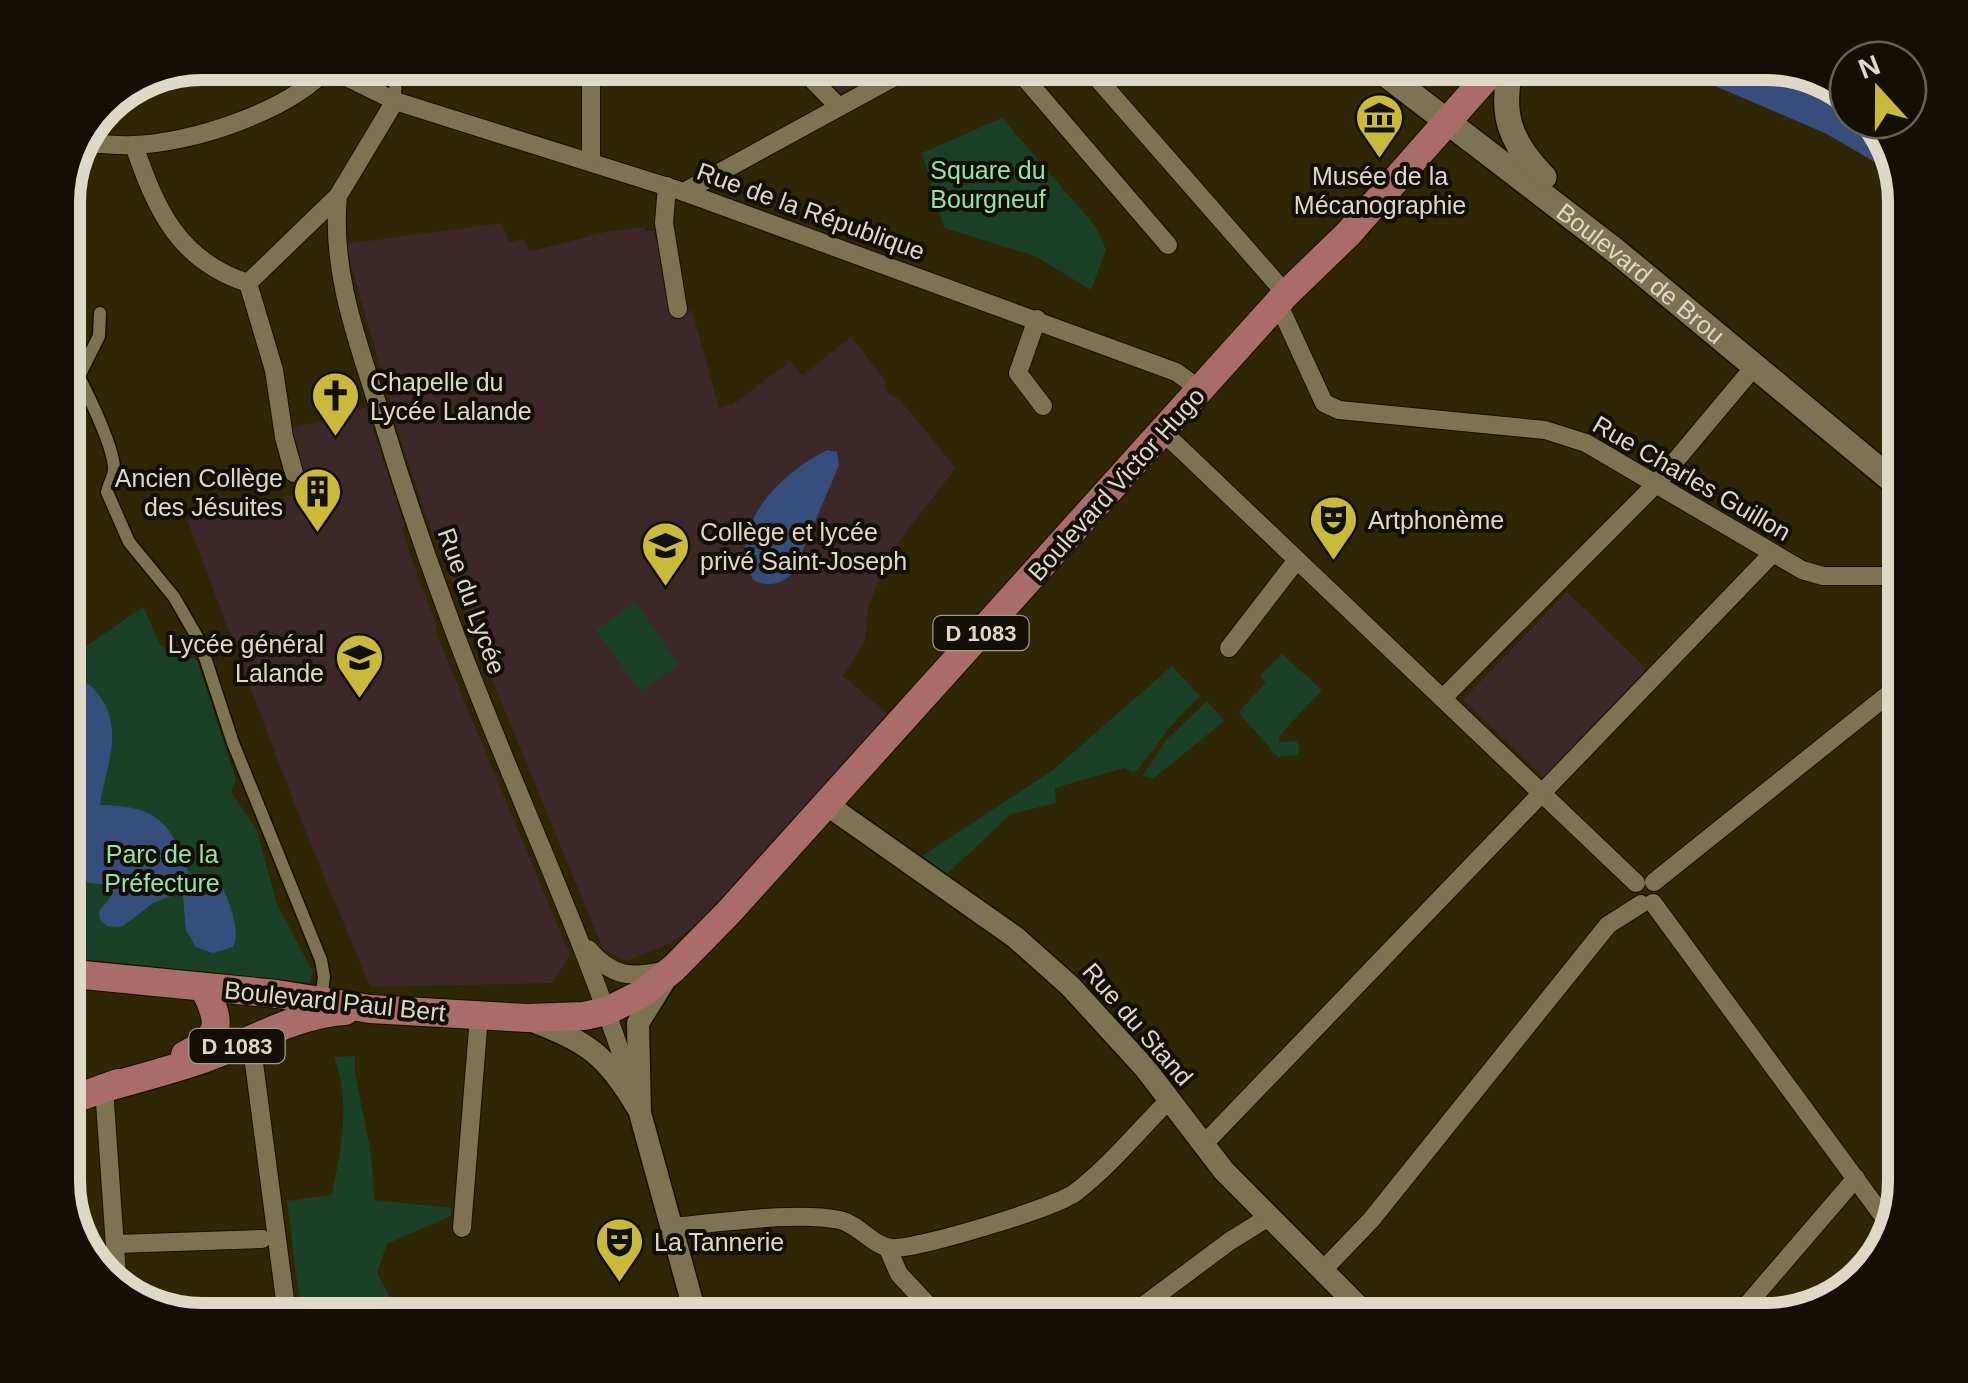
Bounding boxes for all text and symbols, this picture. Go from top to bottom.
north arrow [1828,40,1928,140]
text: N [1854,49,1884,85]
museum icon: Musée de la Mécanographie [1354,92,1406,160]
park label: Square du Bourgneuf [930,156,1046,213]
street label: Rue de la République [693,157,929,265]
place label: Musée de la Mécanographie [1294,162,1466,219]
street label: Boulevard de Brou [1552,197,1730,349]
place label: Chapelle du Lycée Lalande [370,368,532,425]
church icon: Chapelle du Lycée Lalande [309,370,361,438]
street label: Boulevard Victor Hugo [1022,382,1210,586]
street label: Rue Charles Guillon [1588,410,1796,546]
place label: Ancien Collège des Jésuites [115,464,283,521]
building icon: Ancien Collège des Jésuites [292,466,344,534]
theatre icon: Artphonème [1307,494,1359,562]
place label: Artphonème [1368,506,1504,534]
place label: Collège et lycée privé Saint-Joseph [700,518,907,575]
school or university icon: Collège et lycée privé Saint-Joseph [639,520,691,588]
street label: Rue du Lycée [433,524,511,678]
road number: D 1083 [934,616,1028,650]
place label: Lycée général Lalande [168,630,324,687]
school or university icon: Lycée général Lalande [333,632,385,700]
park label: Parc de la Préfecture [104,840,220,897]
street label: Rue du Stand [1077,957,1199,1091]
street label: Boulevard Paul Bert [223,975,447,1027]
road number: D 1083 [190,1029,284,1063]
theatre icon: La Tannerie [593,1216,645,1284]
place label: La Tannerie [654,1228,784,1256]

